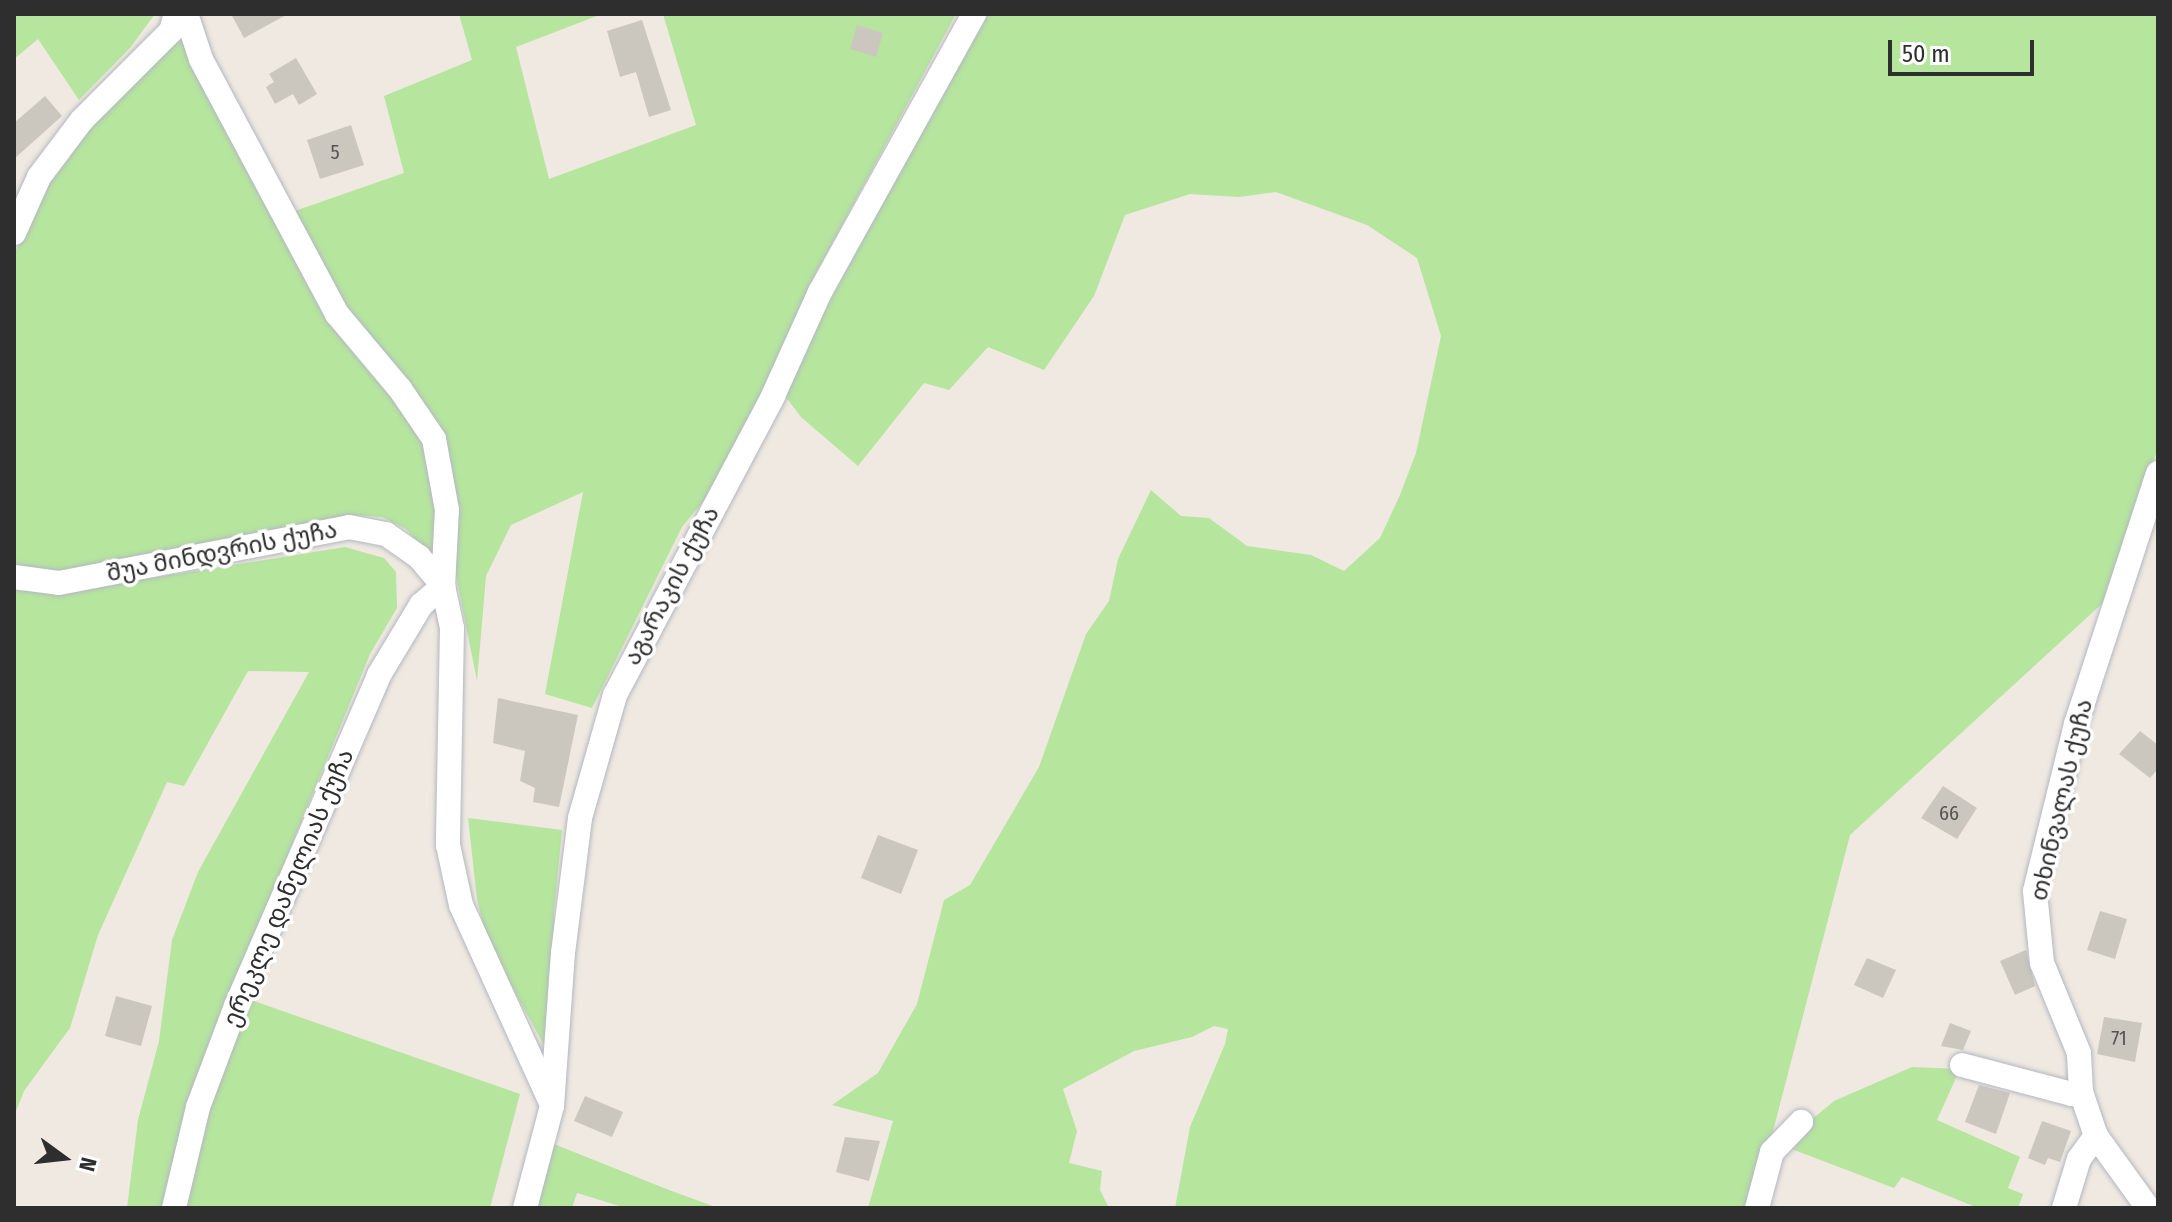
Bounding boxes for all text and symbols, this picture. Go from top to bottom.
scale bar [1892,24,2038,74]
text: 50 m [1902,40,1950,68]
house number: 5 [330,140,340,164]
street label: აგარაკის ქუჩა [618,502,726,670]
street label: შუა მინდვრის ქუჩა [104,516,340,588]
street label: თხინვალას ქუჩა [2025,696,2099,904]
street label: ერეკლე დანელიას ქუჩა [217,745,361,1031]
house number: 66 [1939,801,1959,825]
house number: 71 [2111,1026,2127,1050]
north arrow [24,1118,104,1198]
text: N [73,1154,102,1174]

